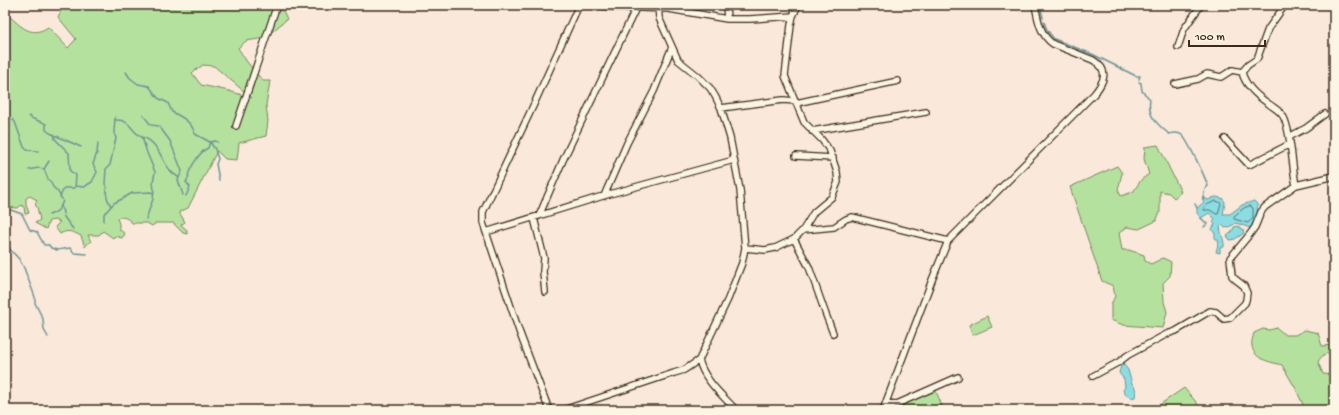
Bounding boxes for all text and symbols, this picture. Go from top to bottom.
scale bar [1189,22,1265,48]
text: 100 m [1194,31,1225,45]

